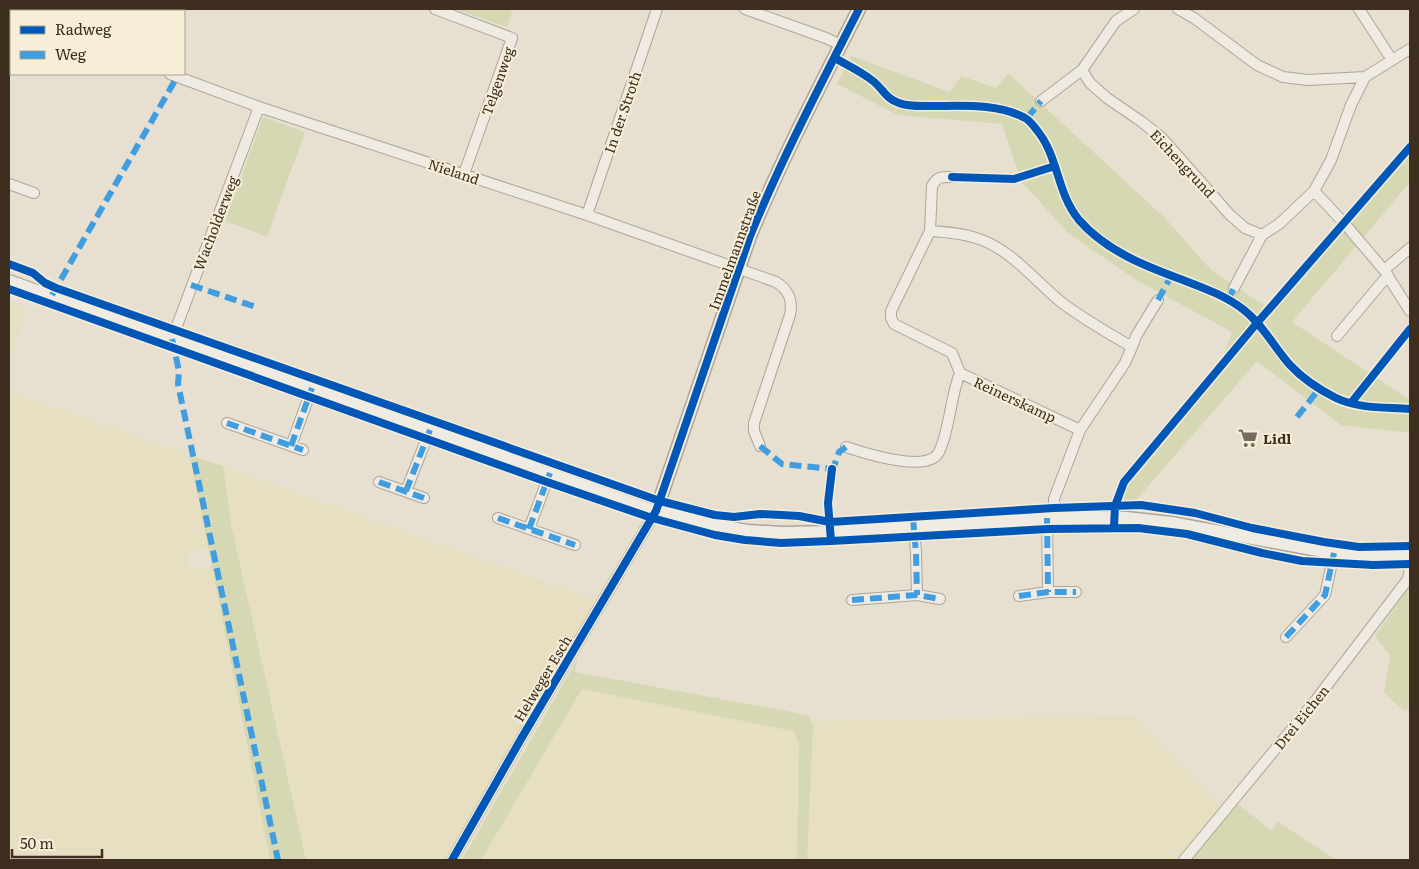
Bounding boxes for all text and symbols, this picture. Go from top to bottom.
legend [10,10,185,75]
text: Radweg [55,17,112,40]
text: Weg [55,42,87,65]
street label: Telgenweg [476,44,518,118]
street label: In der Stroth [599,68,645,156]
street label: Eichengrund [1146,124,1220,202]
street label: Nieland [426,153,483,189]
street label: Wacholderweg [188,172,242,273]
street label: Immelmannstraße [703,187,765,313]
street label: Reinerskamp [970,371,1060,427]
supermarket icon: Lidl [1237,427,1259,449]
place label: Lidl [1263,428,1291,448]
street label: Helweger Esch [508,631,576,725]
street label: Drei Eichen [1269,680,1333,754]
scale bar [12,826,102,858]
text: 50 m [20,831,54,854]

